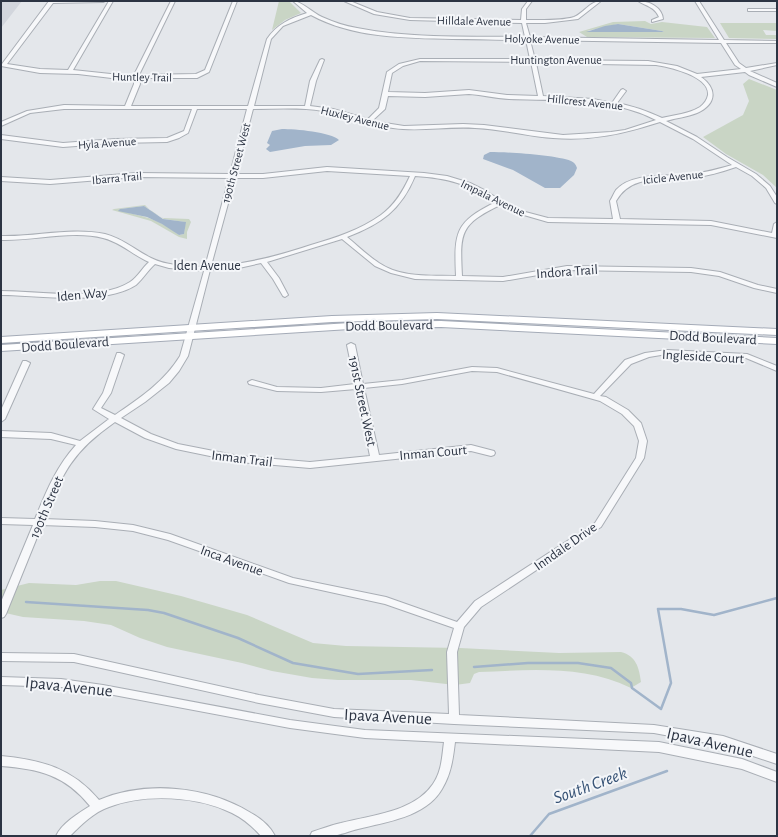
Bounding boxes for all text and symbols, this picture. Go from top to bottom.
street label: Hilldale Avenue [437,14,511,28]
street label: Holyoke Avenue [504,32,580,47]
street label: Huntington Avenue [510,54,602,66]
street label: Huntley Trail [112,70,172,85]
street label: Hillcrest Avenue [546,92,624,112]
street label: Huxley Avenue [319,104,390,133]
street label: 190th Street West [220,122,252,204]
street label: Hyla Avenue [77,135,137,152]
street label: Icicle Avenue [642,168,704,186]
street label: Ibarra Trail [91,170,143,186]
street label: Impala Avenue [459,177,527,219]
street label: Iden Avenue [173,259,241,273]
street label: Indora Trail [536,263,598,281]
street label: Iden Way [56,286,108,304]
street label: Dodd Boulevard [345,318,433,334]
street label: Dodd Boulevard [669,329,757,347]
street label: Dodd Boulevard [21,335,109,355]
street label: Ingleside Court [662,348,745,366]
street label: 191st Street West [346,355,378,448]
street label: Inman Court [399,443,468,463]
street label: Inman Trail [211,448,273,470]
street label: 190th Street [28,474,66,540]
street label: Inndale Drive [532,520,599,573]
street label: Inca Avenue [198,543,265,579]
street label: Ipava Avenue [24,673,114,700]
street label: Ipava Avenue [344,706,433,727]
street label: Ipava Avenue [665,724,755,761]
water label: South Creek [551,764,630,808]

